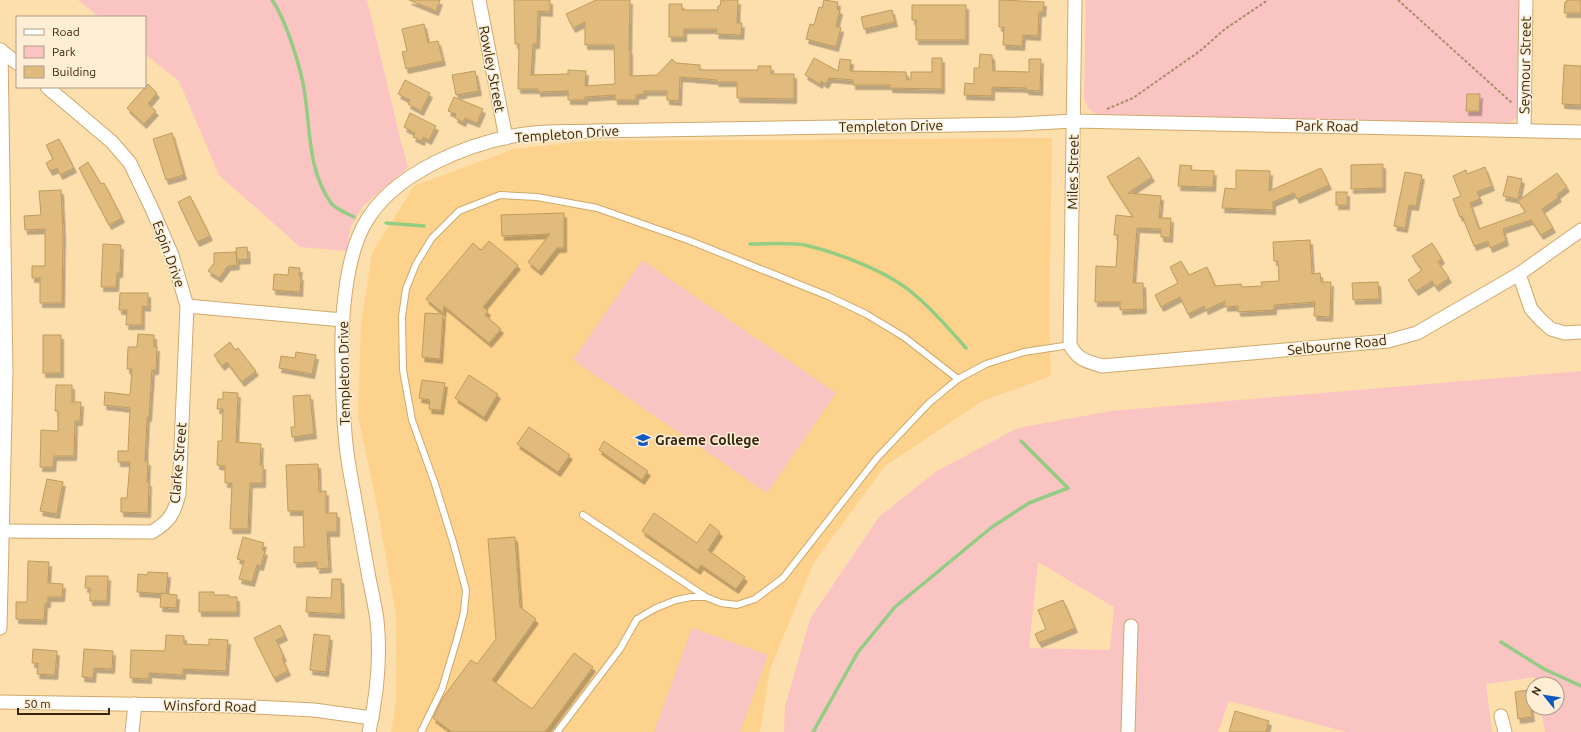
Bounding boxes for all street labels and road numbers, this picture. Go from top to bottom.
street label: Seymour Street [1516,16,1534,114]
street label: Rowley Street [476,24,508,114]
street label: Templeton Drive [839,117,943,135]
street label: Park Road [1295,117,1359,135]
street label: Templeton Drive [514,122,620,146]
street label: Miles Street [1064,134,1082,210]
street label: Espin Drive [150,218,188,290]
street label: Templeton Drive [335,321,353,425]
street label: Selbourne Road [1287,332,1387,358]
street label: Clarke Street [166,421,190,504]
street label: Winsford Road [163,697,257,715]

